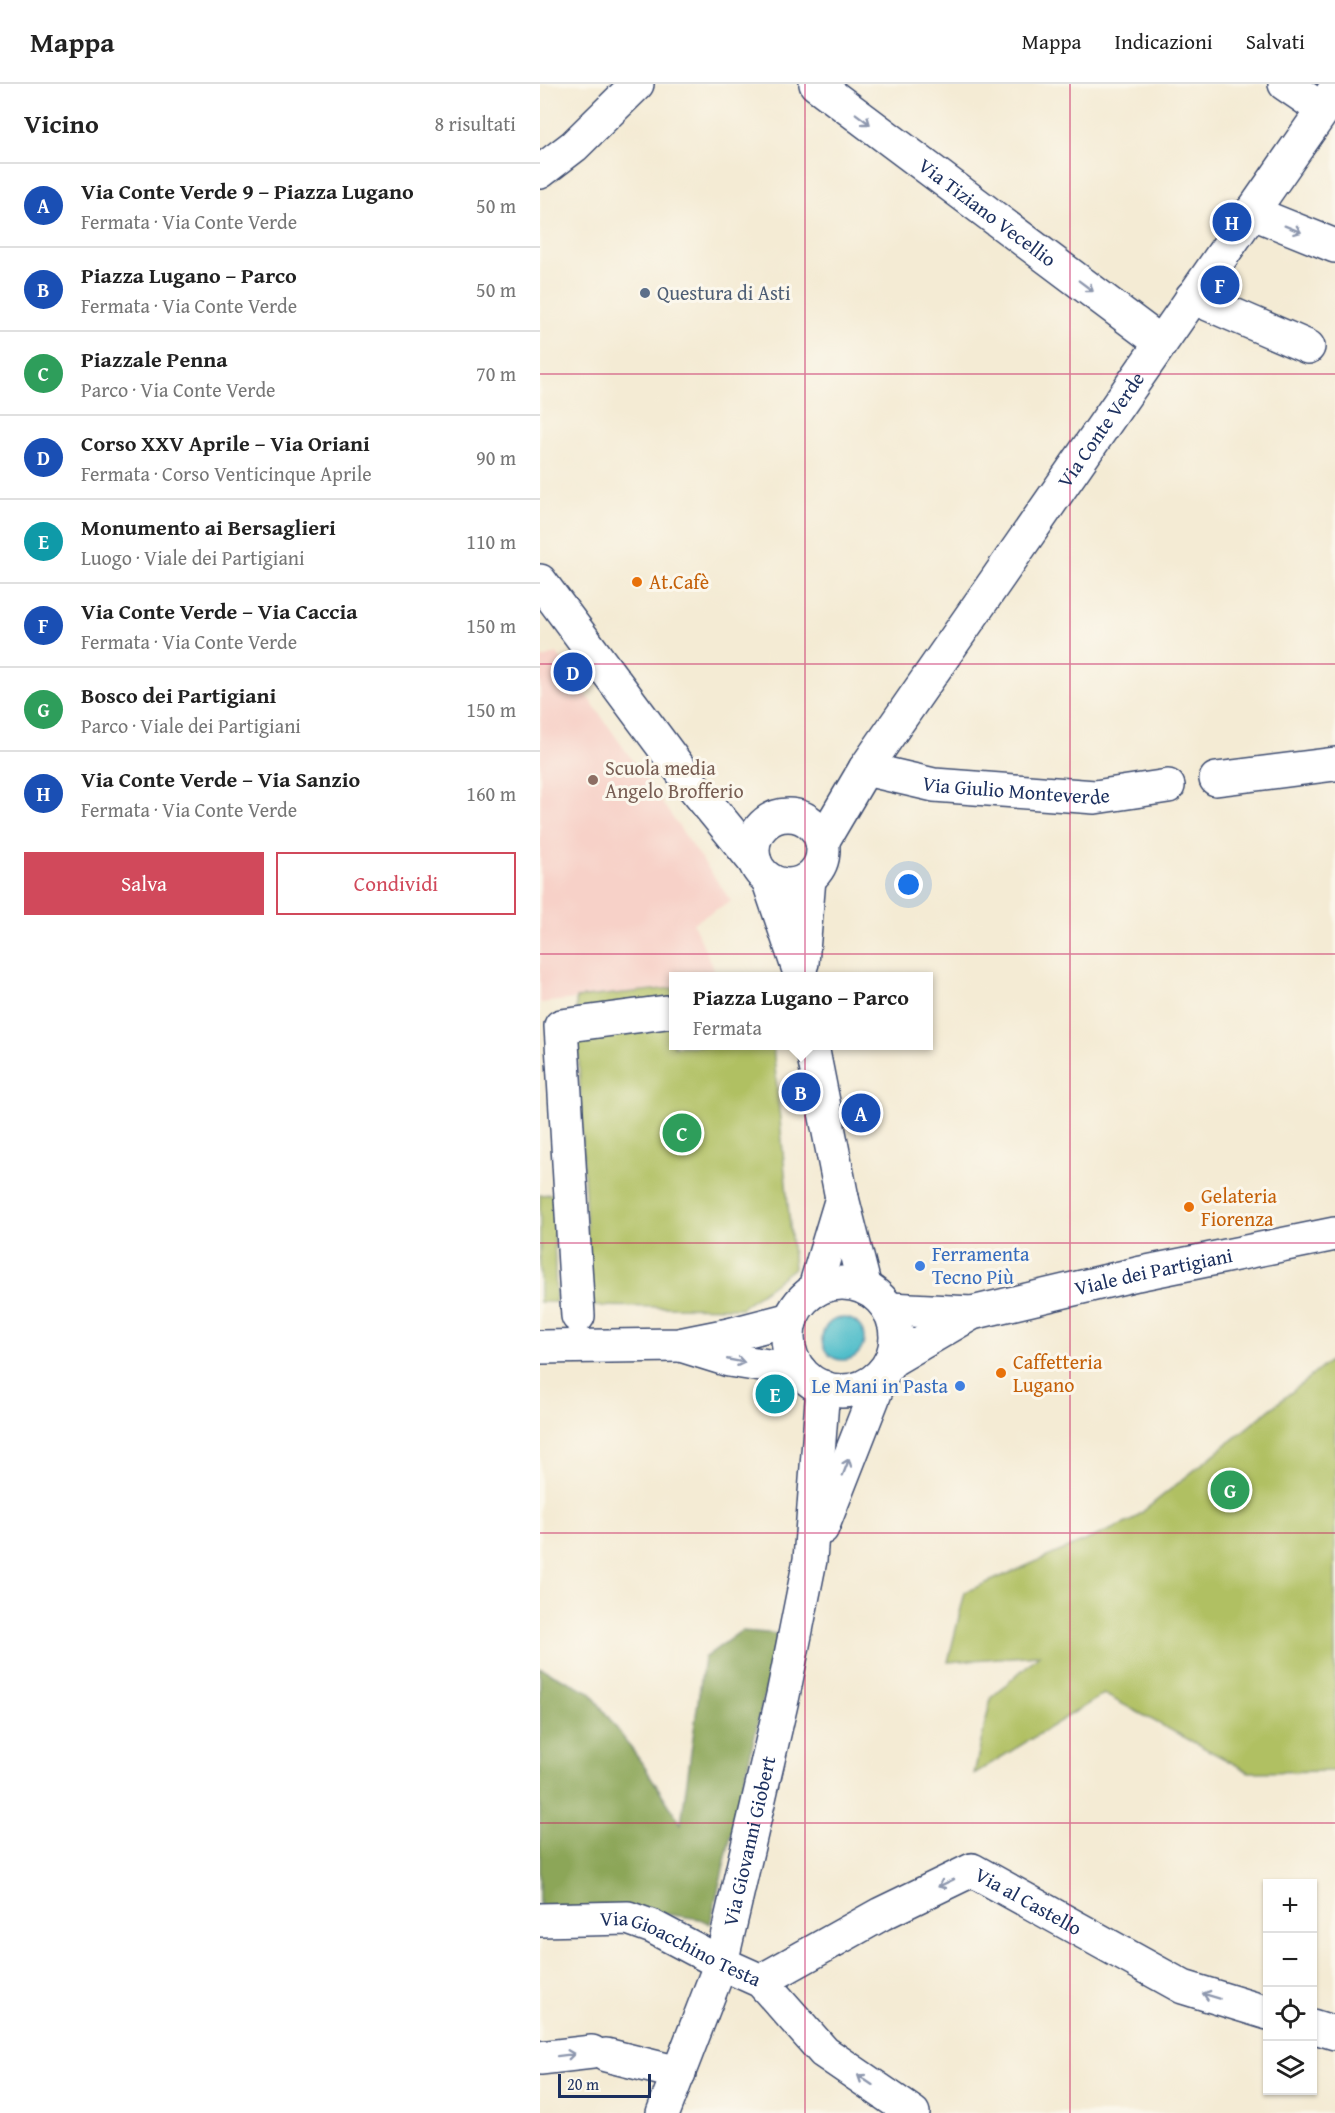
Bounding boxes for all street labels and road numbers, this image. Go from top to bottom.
street label: Via Tiziano Vecellio [912,151,1063,273]
street label: Via Conte Verde [1050,366,1151,493]
street label: Via Giulio Monteverde [919,768,1112,812]
street label: Viale dei Partigiani [1072,1240,1235,1302]
street label: Via Giovanni Giobert [715,1753,782,1929]
street label: Via al Castello [970,1859,1087,1942]
street label: Via Gioacchino Testa [600,1903,766,1993]

